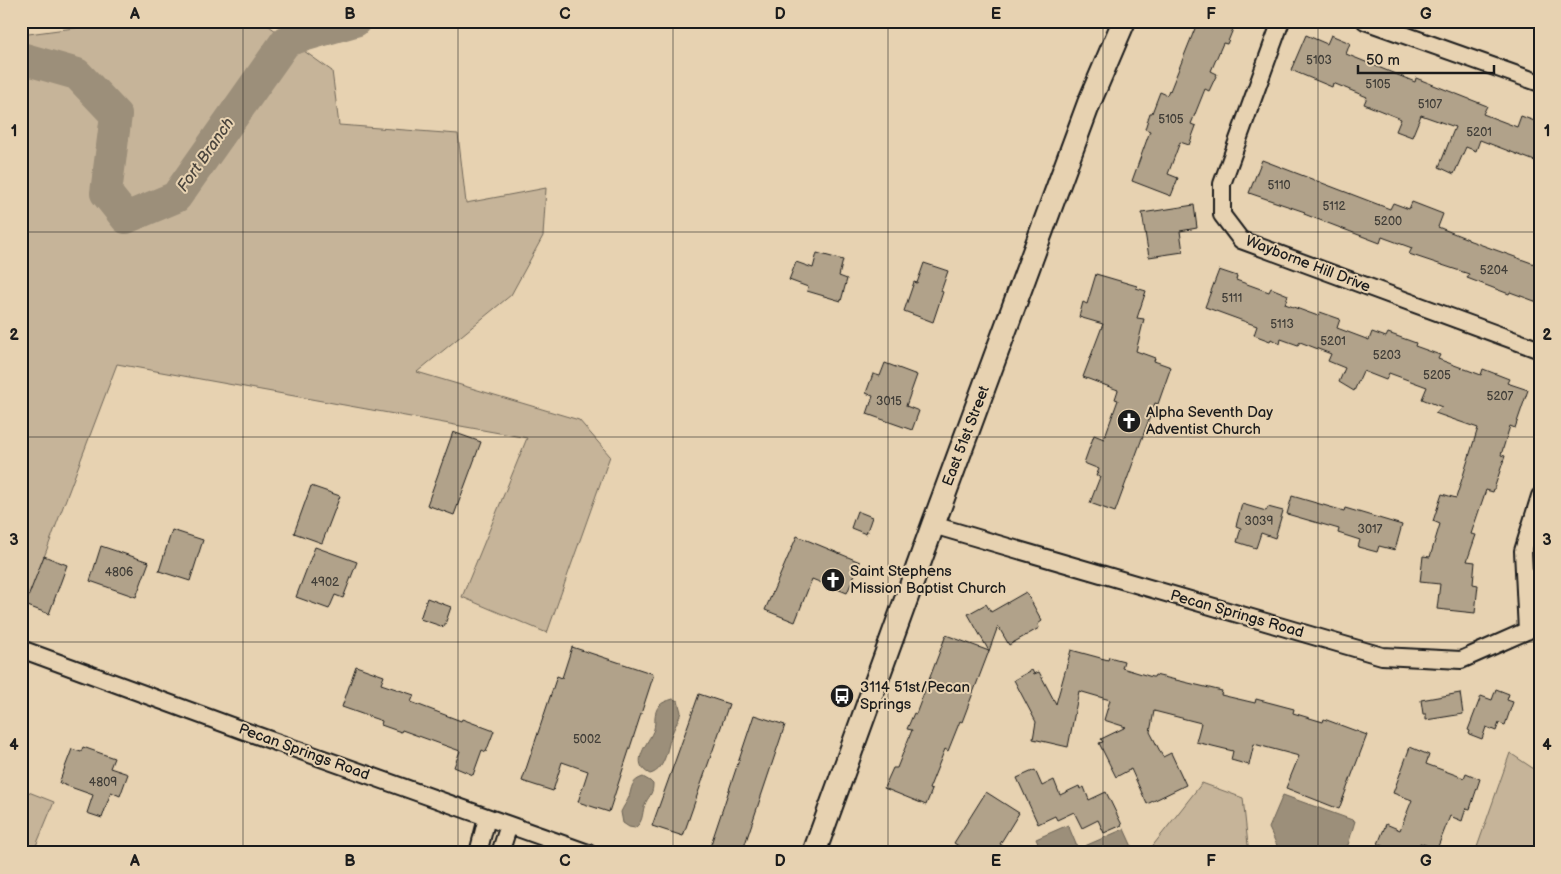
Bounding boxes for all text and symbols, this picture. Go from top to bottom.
text: A [129,5,140,24]
text: B [344,5,356,24]
text: C [559,5,571,24]
text: D [774,5,786,24]
text: E [991,5,1001,24]
text: F [1206,5,1216,24]
text: G [1420,5,1432,24]
scale bar [1358,42,1495,74]
text: 50 m [1366,51,1400,70]
house number: 5103 [1306,53,1332,68]
house number: 5105 [1365,77,1391,92]
house number: 5107 [1418,97,1442,112]
house number: 5105 [1158,112,1184,127]
water label: Fort Branch [174,114,239,196]
text: 1 [11,122,17,141]
text: 1 [1544,122,1550,141]
house number: 5201 [1466,125,1492,140]
house number: 5110 [1267,178,1291,193]
house number: 5112 [1322,199,1346,214]
house number: 5200 [1374,214,1402,229]
street label: Wayborne Hill Drive [1243,231,1373,297]
house number: 5204 [1480,263,1509,278]
house number: 5111 [1222,291,1242,306]
house number: 5113 [1270,317,1294,332]
text: 2 [9,326,19,345]
text: 2 [1542,326,1552,345]
house number: 5201 [1320,334,1346,349]
house number: 5203 [1373,348,1401,363]
house number: 5205 [1423,368,1451,383]
street label: East 51st Street [938,383,994,489]
house number: 5207 [1487,389,1514,404]
house number: 3015 [876,394,902,409]
place label: Alpha Seventh Day Adventist Church [1146,403,1273,439]
church icon: Alpha Seventh Day Adventist Church [1116,408,1142,434]
house number: 3039 [1245,514,1273,529]
house number: 3017 [1358,522,1383,537]
text: 3 [9,531,19,550]
text: 3 [1542,531,1552,550]
place label: Saint Stephens Mission Baptist Church [850,562,1006,598]
house number: 4806 [105,565,133,580]
church icon: Saint Stephens Mission Baptist Church [820,567,846,593]
house number: 4902 [311,575,339,590]
street label: Pecan Springs Road [1168,586,1306,642]
place label: 3114 51st/Pecan Springs [860,678,970,714]
bus stop icon: 3114 51st/Pecan Springs [829,683,855,709]
street label: Pecan Springs Road [236,719,372,785]
house number: 5002 [573,732,601,747]
text: 4 [9,736,19,755]
text: 4 [1542,736,1552,755]
house number: 4809 [89,775,117,790]
text: A [129,852,140,871]
text: B [344,852,356,871]
text: C [559,852,571,871]
text: D [774,852,786,871]
text: E [991,852,1001,871]
text: F [1206,852,1216,871]
text: G [1420,852,1432,871]

